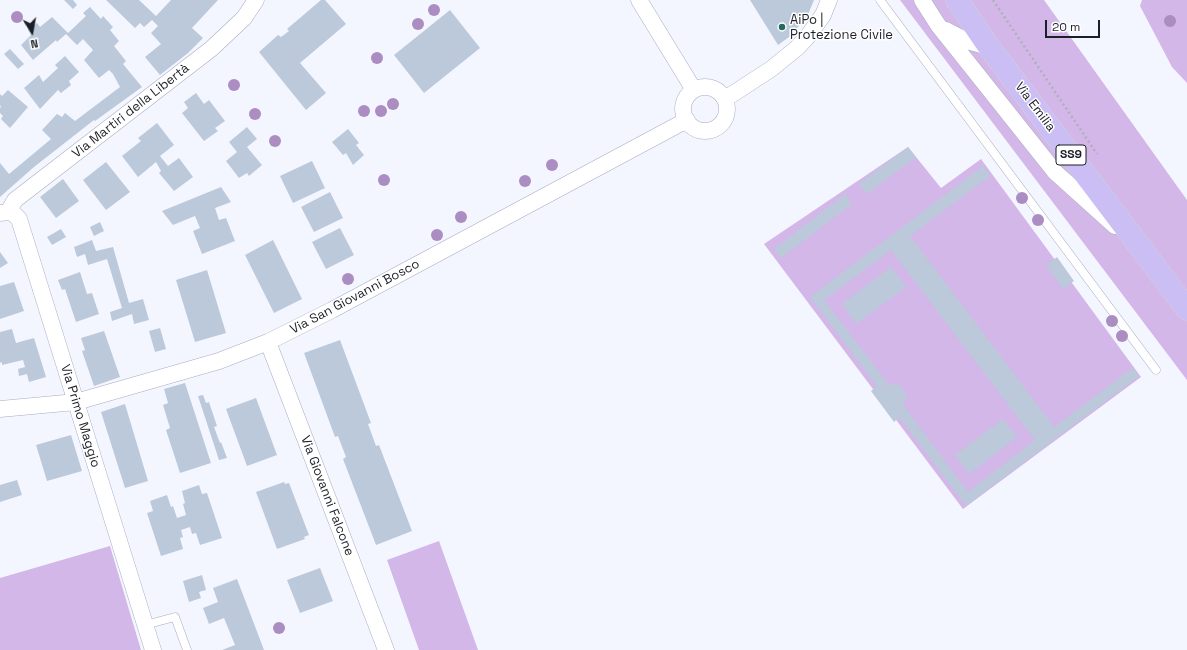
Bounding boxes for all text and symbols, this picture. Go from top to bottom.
north arrow [12,12,52,52]
place label: AiPo | Protezione Civile [790,12,893,43]
scale bar [1047,12,1102,38]
text: 20 m [1052,19,1080,35]
marker: AiPo | Protezione Civile [777,22,787,32]
text: N [29,36,39,51]
street label: Via Martiri della Libertà [69,60,193,162]
street label: Via Emilia [1011,79,1059,135]
road number: SS9 [1056,145,1086,165]
street label: Via San Giovanni Bosco [288,256,422,338]
street label: Via Primo Maggio [57,363,103,469]
street label: Via Giovanni Falcone [297,434,357,558]

